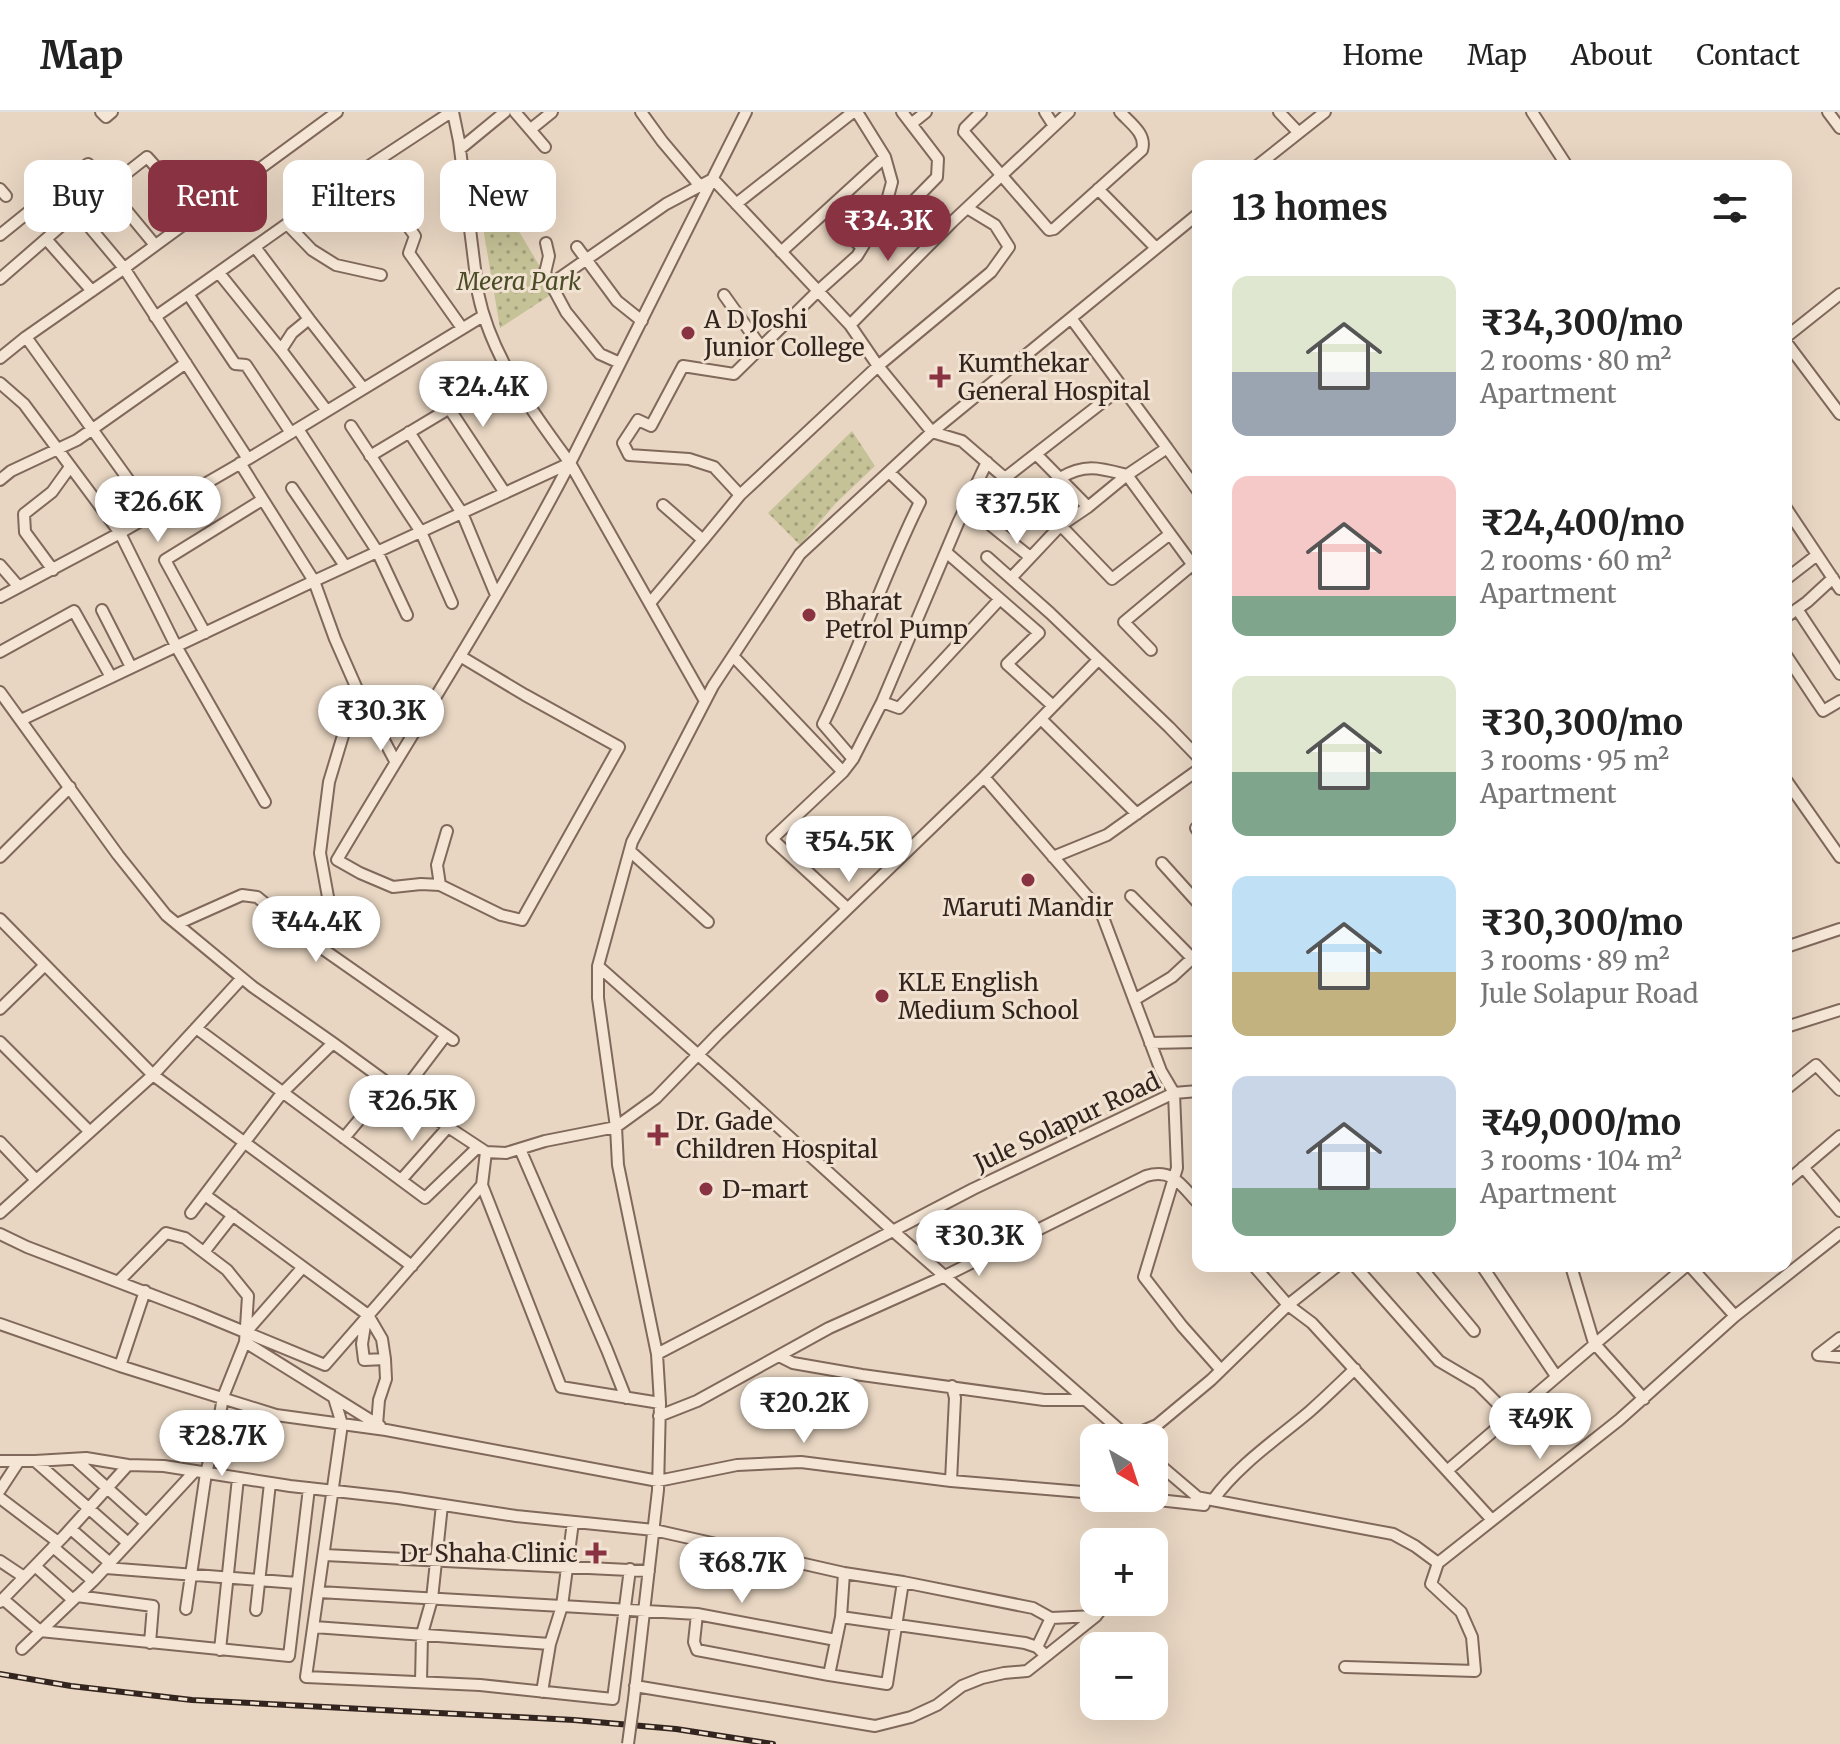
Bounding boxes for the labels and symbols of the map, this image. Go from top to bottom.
pin: ₹34.3K [823,195,953,263]
park label: Meera Park [456,266,581,297]
place label: A D Joshi Junior College [703,304,864,363]
marker: A D Joshi Junior College [679,324,697,342]
place label: Kumthekar General Hospital [958,348,1150,407]
pin: ₹24.4K [418,361,548,429]
marker: Kumthekar General Hospital [929,366,951,388]
pin: ₹26.6K [93,476,223,544]
pin: ₹37.5K [952,478,1082,546]
place label: Bharat Petrol Pump [825,586,968,645]
marker: Bharat Petrol Pump [800,606,818,624]
pin: ₹30.3K [316,685,446,753]
pin: ₹54.5K [784,816,914,884]
marker: Maruti Mandir [1019,871,1037,889]
place label: Maruti Mandir [943,892,1114,923]
pin: ₹44.4K [251,896,381,964]
place label: KLE English Medium School [898,967,1079,1026]
marker: KLE English Medium School [873,987,891,1005]
street label: Jule Solapur Road [968,1065,1165,1179]
pin: ₹26.5K [347,1075,477,1143]
place label: Dr. Gade Children Hospital [676,1106,878,1165]
marker: Dr. Gade Children Hospital [647,1124,669,1146]
place label: D-mart [722,1174,809,1205]
marker: D-mart [697,1180,715,1198]
pin: ₹30.3K [914,1210,1044,1278]
pin: ₹20.2K [739,1377,869,1445]
pin: ₹49K [1493,1393,1587,1461]
pin: ₹28.7K [157,1410,287,1478]
north arrow [1080,1424,1168,1512]
pin: ₹68.7K [677,1537,807,1605]
place label: Dr Shaha Clinic [400,1538,578,1569]
marker: Dr Shaha Clinic [585,1542,607,1564]

